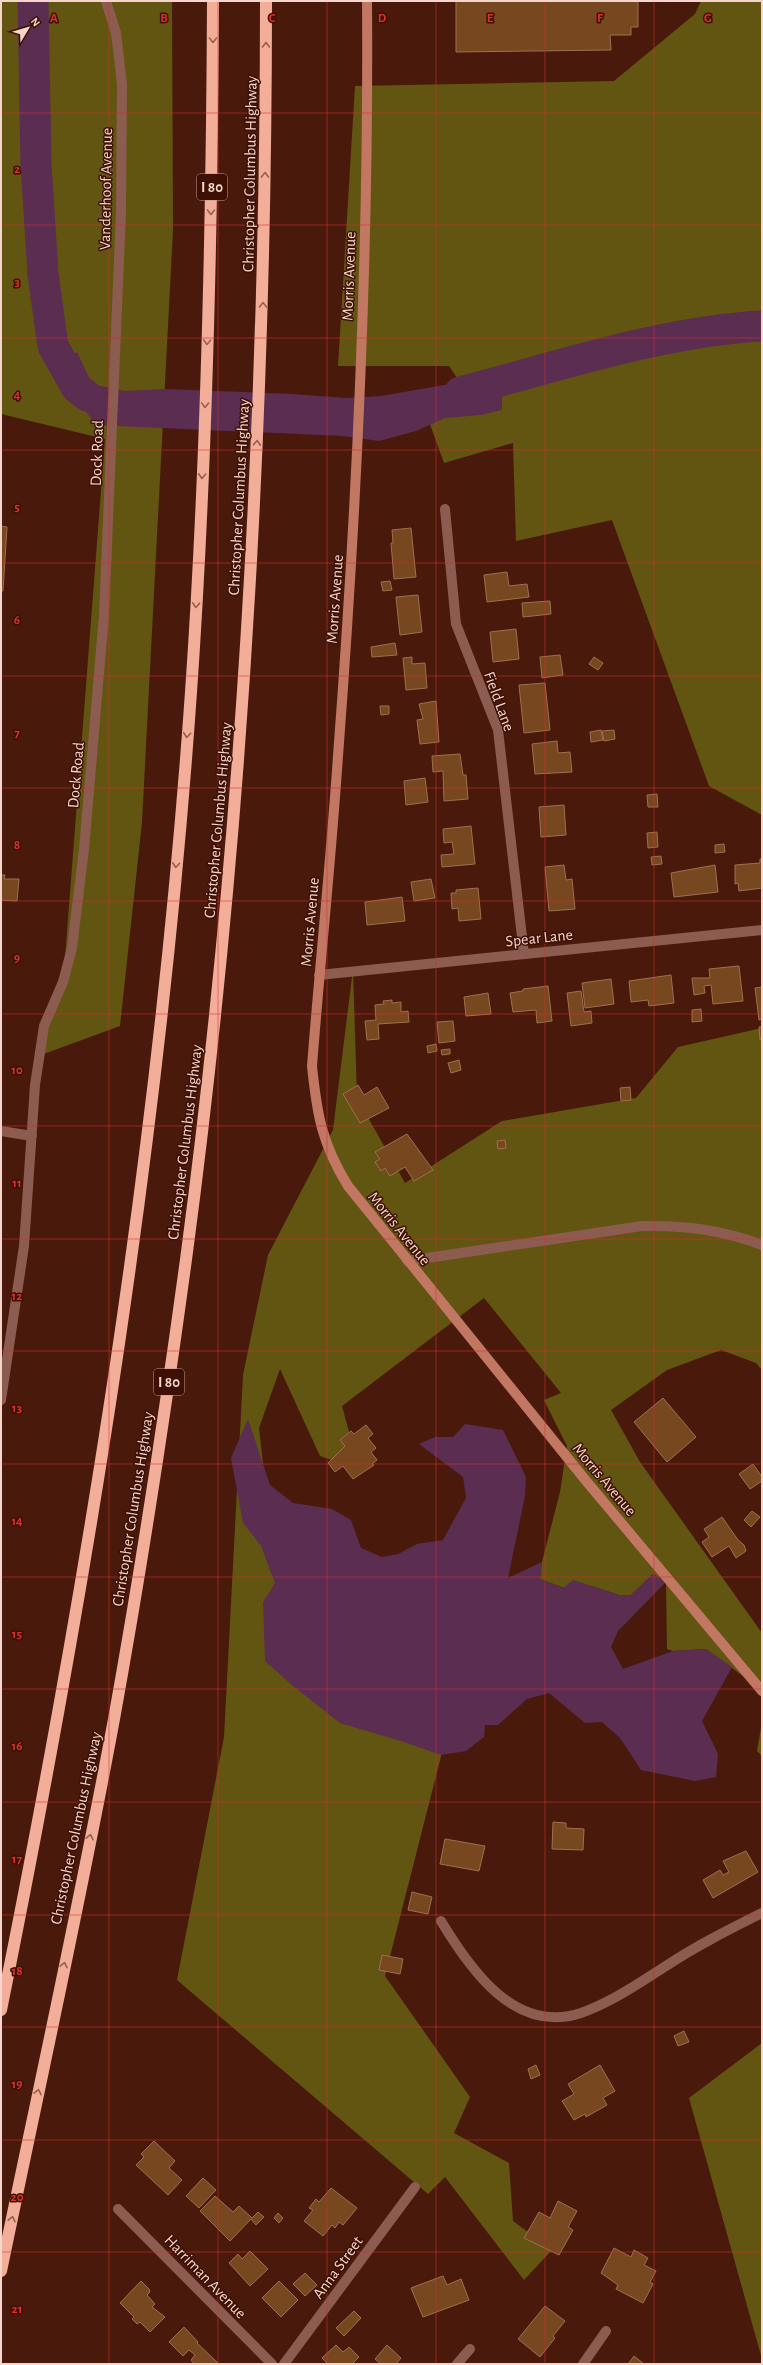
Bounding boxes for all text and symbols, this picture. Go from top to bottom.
north arrow [8,8,48,48]
text: A [50,12,58,25]
text: B [160,12,168,25]
text: C [269,12,276,25]
text: D [378,12,387,25]
text: E [487,12,494,25]
text: F [597,12,604,25]
text: G [704,12,712,25]
text: N [29,16,42,29]
one-way arrow [209,37,217,43]
one-way arrow [262,42,270,48]
street label: Christopher Columbus Highway [240,75,261,272]
street label: Vanderhoof Avenue [97,128,115,250]
text: 2 [14,163,20,176]
one-way arrow [261,172,269,178]
road number: I 80 [197,174,227,200]
one-way arrow [207,209,215,215]
street label: Morris Avenue [339,231,359,321]
text: 3 [14,276,20,289]
one-way arrow [259,302,267,308]
one-way arrow [203,339,212,345]
text: 4 [14,389,21,402]
street label: Christopher Columbus Highway [226,398,253,596]
one-way arrow [201,402,209,408]
street label: Dock Road [88,420,106,486]
one-way arrow [253,440,262,446]
one-way arrow [198,473,206,479]
text: 5 [14,501,20,514]
street label: Morris Avenue [324,554,346,644]
one-way arrow [192,602,200,608]
text: 6 [14,614,20,627]
street label: Field Lane [481,669,517,733]
street label: Christopher Columbus Highway [201,721,236,919]
text: 7 [14,727,20,740]
one-way arrow [183,732,192,738]
street label: Dock Road [65,741,87,809]
text: 8 [14,839,20,852]
one-way arrow [172,862,181,868]
street label: Morris Avenue [298,877,322,967]
street label: Spear Lane [505,927,574,949]
text: 9 [14,952,20,965]
street label: Christopher Columbus Highway [165,1043,206,1241]
text: 10 [11,1064,23,1077]
text: 11 [12,1177,22,1190]
street label: Morris Avenue [365,1189,434,1268]
text: 12 [12,1290,22,1303]
road number: I 80 [154,1369,184,1395]
text: 13 [12,1402,23,1415]
street label: Christopher Columbus Highway [110,1411,157,1608]
street label: Morris Avenue [569,1440,639,1519]
text: 14 [11,1515,23,1528]
text: 15 [12,1628,23,1641]
street label: Christopher Columbus Highway [48,1730,105,1926]
text: 16 [12,1740,22,1753]
one-way arrow [85,1834,93,1840]
text: 17 [12,1853,23,1866]
one-way arrow [59,1961,67,1968]
text: 18 [11,1965,23,1978]
text: 19 [12,2078,22,2091]
one-way arrow [33,2089,41,2095]
text: 20 [11,2191,24,2204]
one-way arrow [7,2216,15,2222]
street label: Harriman Avenue [161,2232,249,2322]
street label: Anna Street [310,2233,366,2302]
text: 21 [12,2303,22,2316]

